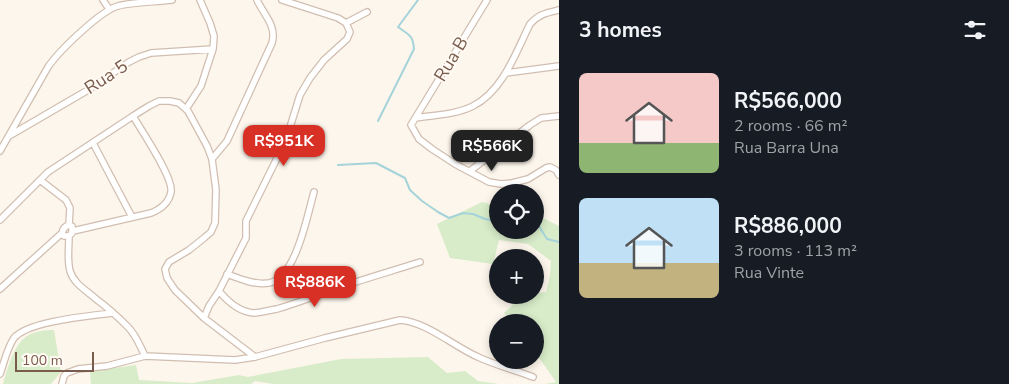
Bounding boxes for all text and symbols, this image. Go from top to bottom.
text: 3 homes [579,16,662,44]
icon: filters [961,16,989,44]
street label: Rua B [428,32,474,86]
street label: Rua 5 [80,54,132,100]
text: R$566,000 [734,87,842,115]
icon: home [619,93,679,153]
text: 2 rooms · 66 m² [734,115,847,137]
pin: R$951K [243,124,325,167]
text: R$951K [254,130,314,152]
pin: R$566K [451,130,533,172]
text: R$566K [462,135,522,157]
text: Rua Barra Una [734,137,839,159]
map controls [489,184,544,369]
button: locate [489,184,544,239]
text: R$886,000 [734,212,842,240]
icon: home [619,218,679,278]
text: 3 rooms · 113 m² [734,240,857,262]
button: + [489,249,544,304]
text: Rua Vinte [734,262,804,284]
pin: R$886K [274,266,356,308]
text: R$886K [285,271,345,293]
button: − [489,314,544,369]
scale bar [15,349,94,372]
text: 100 m [22,351,63,370]

